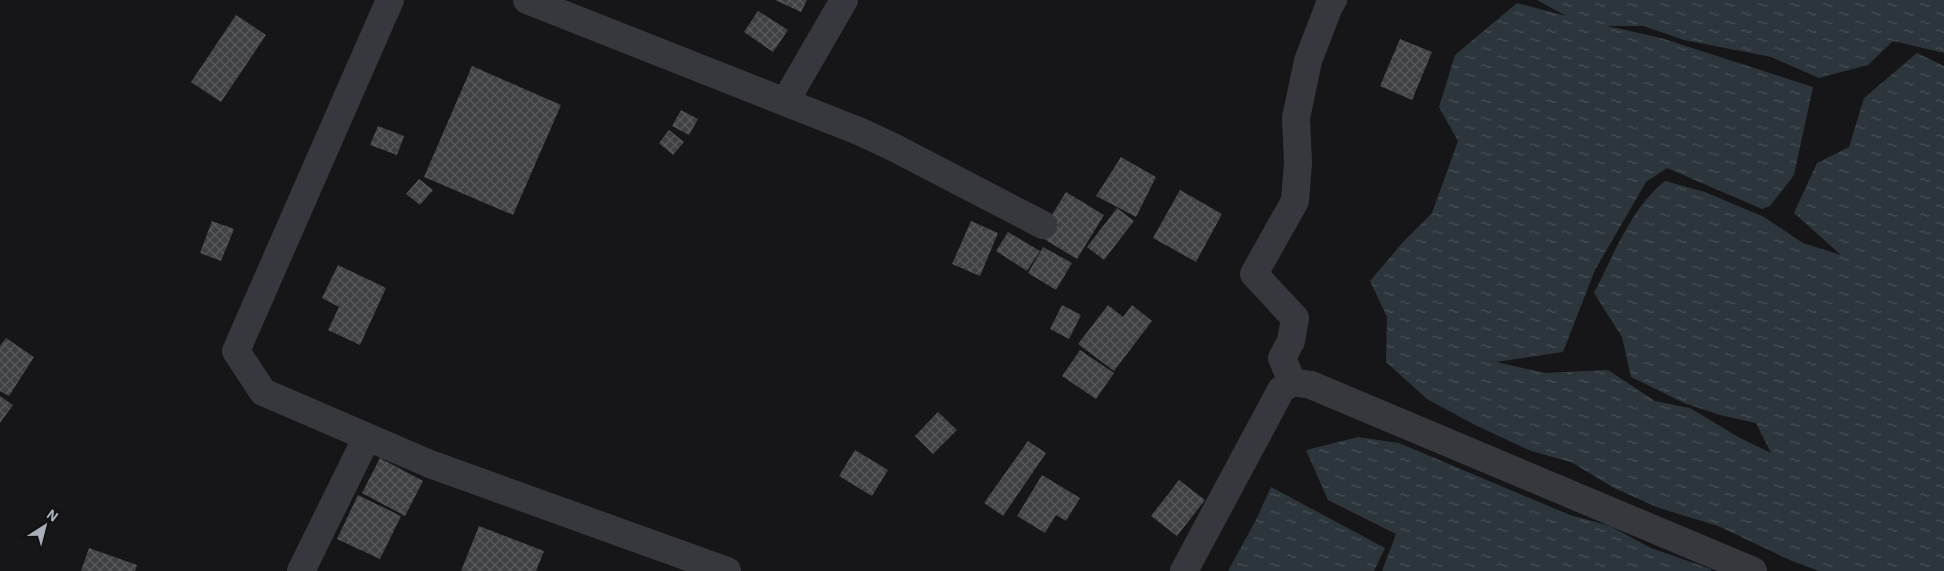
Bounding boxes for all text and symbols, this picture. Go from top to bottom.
north arrow [20,501,70,551]
text: N [43,505,62,526]

